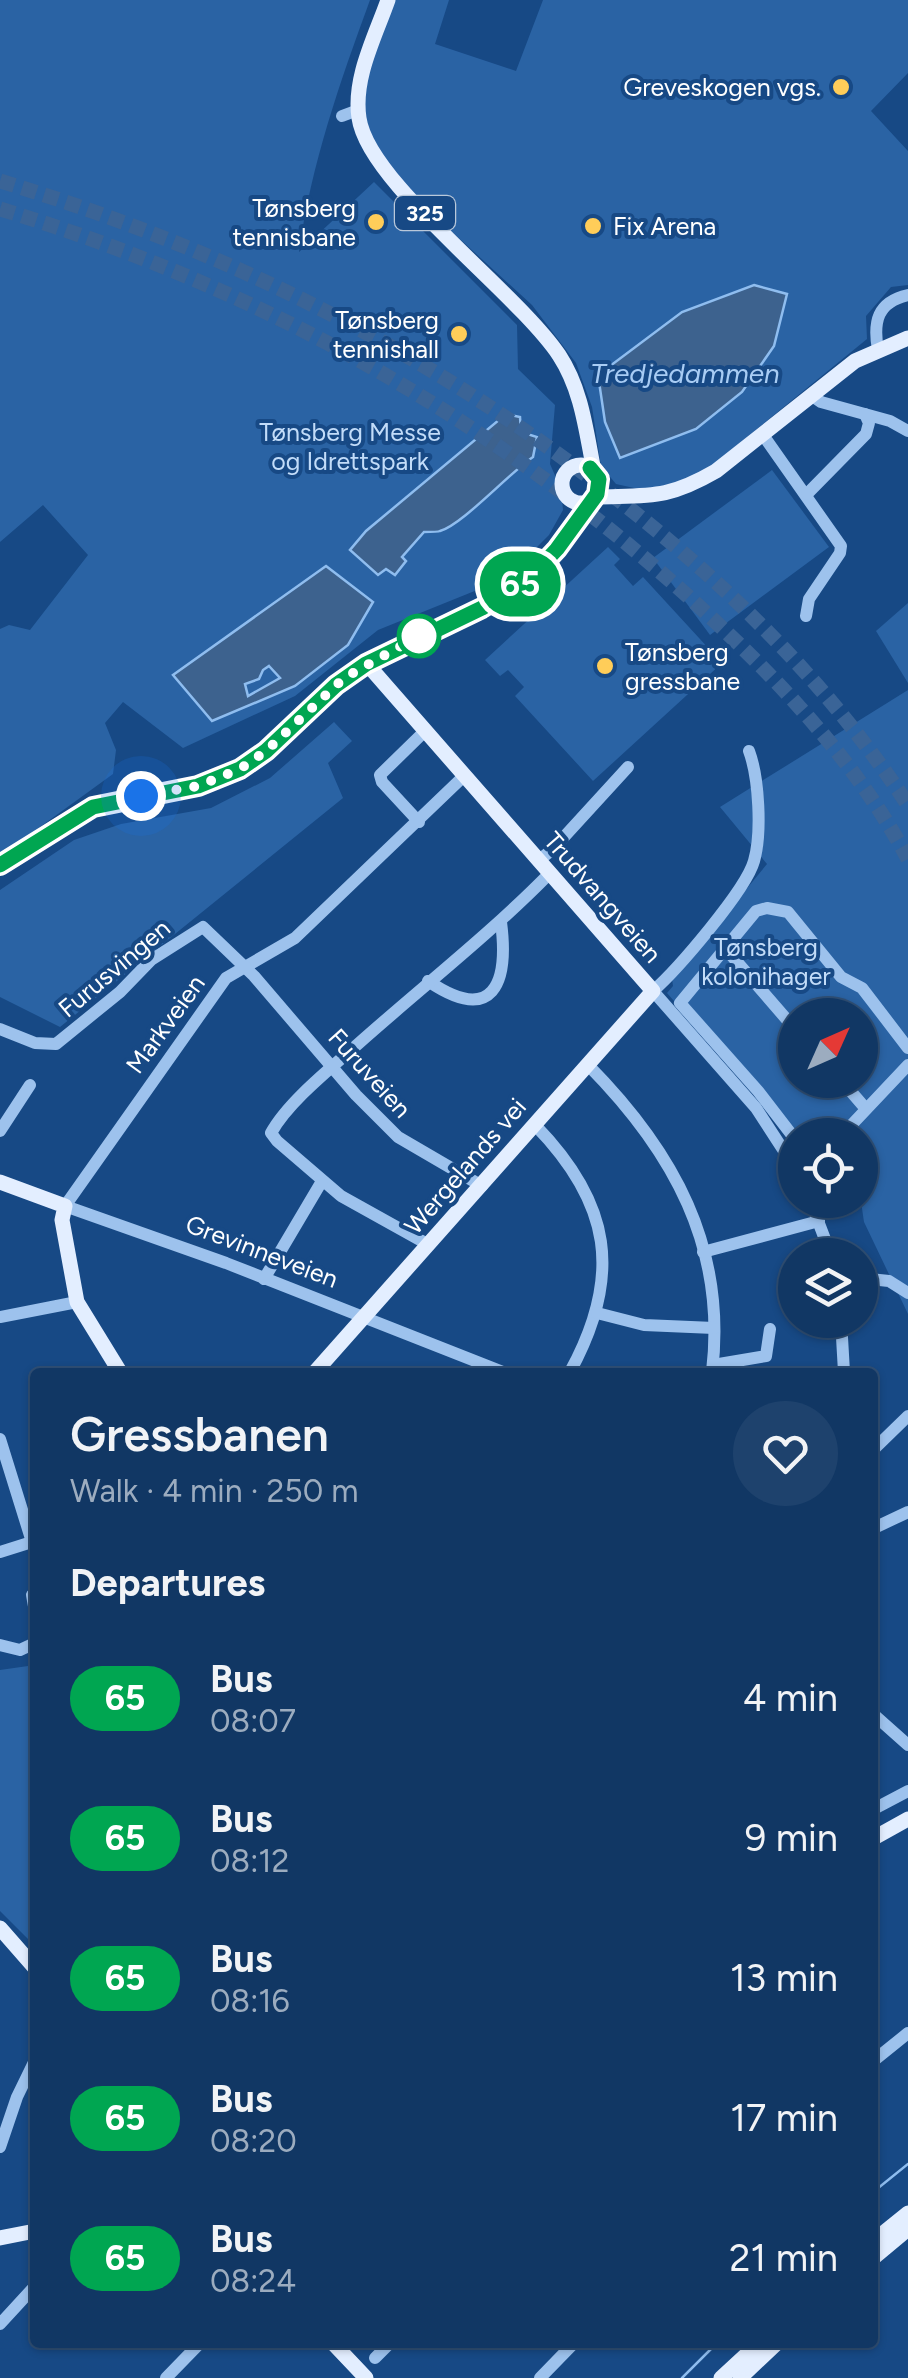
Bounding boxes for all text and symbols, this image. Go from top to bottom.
place label: Greveskogen vgs. [623,72,821,102]
marker: Greveskogen vgs. [830,76,852,98]
place label: Tønsberg tennisbane [233,193,356,252]
road number: 325 [395,196,455,230]
marker: Tønsberg tennisbane [365,211,387,233]
place label: Fix Arena [613,211,716,241]
marker: Fix Arena [582,215,604,237]
place label: Tønsberg tennishall [333,305,439,364]
marker: Tønsberg tennishall [448,323,470,345]
water label: Tredjedammen [590,356,780,390]
park label: Tønsberg Messe og Idrettspark [259,417,441,476]
line badge: 65 [475,552,565,616]
text: 65 [500,563,540,605]
unlabelled marker [398,615,440,657]
place label: Tønsberg gressbane [625,637,740,696]
marker: Tønsberg gressbane [594,655,616,677]
your location [116,771,166,821]
street label: Trudvangveien [538,825,668,969]
street label: Furusvingen [52,913,176,1023]
park label: Tønsberg kolonihager [701,932,831,991]
street label: Markveien [119,969,211,1079]
north arrow [778,998,878,1098]
map controls [778,998,878,1338]
street label: Furuveien [322,1022,418,1124]
street label: Wergelands vei [398,1092,532,1240]
button: locate [778,1118,878,1218]
street label: Grevinneveien [182,1208,342,1294]
button: layers [778,1238,878,1338]
button: heart [733,1401,838,1506]
text: Gressbanen [70,1405,329,1463]
text: Walk · 4 min · 250 m [70,1472,358,1510]
text: Departures [70,1560,265,1606]
text: Bus [210,1656,273,1702]
text: 4 min [743,1675,838,1721]
text: 65 [105,1677,145,1719]
text: 08:07 [210,1702,296,1740]
text: Bus [210,1796,273,1842]
text: 9 min [745,1815,838,1861]
text: 65 [105,1817,145,1859]
text: 08:12 [210,1842,289,1880]
text: Bus [210,1936,273,1982]
text: 13 min [730,1955,838,2001]
text: 65 [105,1957,145,1999]
text: 08:16 [210,1982,290,2020]
text: Bus [210,2076,273,2122]
text: 17 min [730,2095,838,2141]
text: 65 [105,2097,145,2139]
text: 08:20 [210,2122,297,2160]
text: Bus [210,2216,273,2262]
text: 21 min [729,2235,838,2281]
text: 65 [105,2237,145,2279]
text: 08:24 [210,2262,296,2300]

